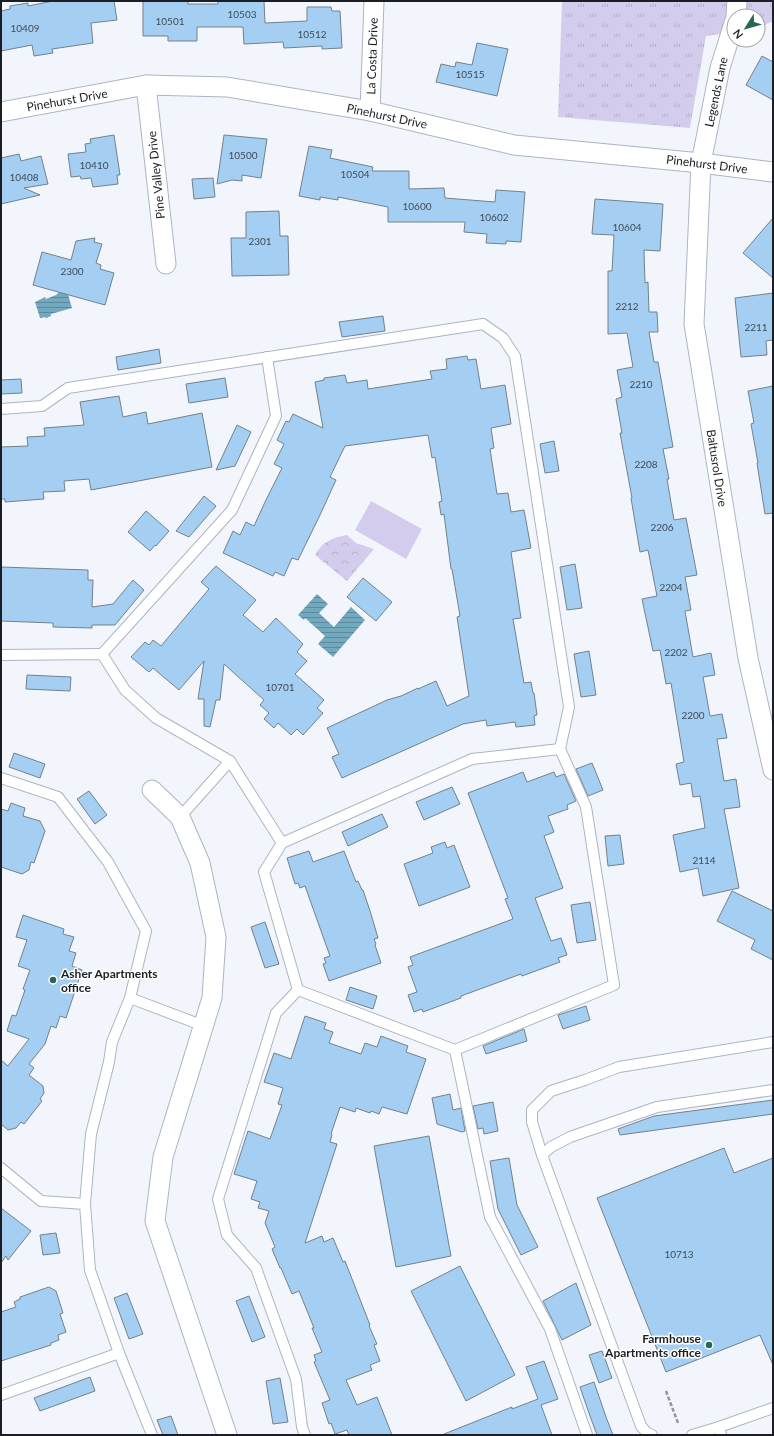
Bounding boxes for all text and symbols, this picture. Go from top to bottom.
house number: 10503 [227,8,257,20]
north arrow [726,8,766,48]
house number: 10501 [155,15,185,27]
street label: La Costa Drive [363,17,381,95]
house number: 10409 [10,22,40,34]
text: N [730,27,745,42]
house number: 10512 [297,28,327,40]
street label: Legends Lane [701,56,731,128]
house number: 10515 [455,68,485,80]
street label: Pinehurst Drive [25,85,109,115]
street label: Pinehurst Drive [345,100,429,132]
street label: Pine Valley Drive [144,130,168,220]
house number: 10500 [228,149,258,161]
street label: Pinehurst Drive [665,152,749,176]
house number: 10410 [79,159,109,171]
house number: 10504 [340,168,370,180]
house number: 10408 [9,171,39,183]
house number: 10600 [402,200,432,212]
house number: 10602 [479,211,509,223]
house number: 10604 [612,221,642,233]
house number: 2301 [248,235,272,247]
house number: 2300 [60,265,84,277]
house number: 2212 [615,300,639,312]
house number: 2211 [744,321,768,333]
house number: 2210 [629,378,653,390]
street label: Baltusrol Drive [703,428,731,508]
house number: 2208 [634,458,658,470]
house number: 2206 [650,521,674,533]
house number: 2204 [659,581,683,593]
house number: 2202 [664,646,688,658]
house number: 10701 [265,681,295,693]
house number: 2200 [681,709,705,721]
house number: 2114 [692,854,716,866]
place label: Asher Apartments office [60,966,158,995]
marker: Asher Apartments office [48,975,58,985]
house number: 10713 [664,1248,694,1260]
place label: Farmhouse Apartments office [604,1331,702,1360]
marker: Farmhouse Apartments office [704,1340,714,1350]

